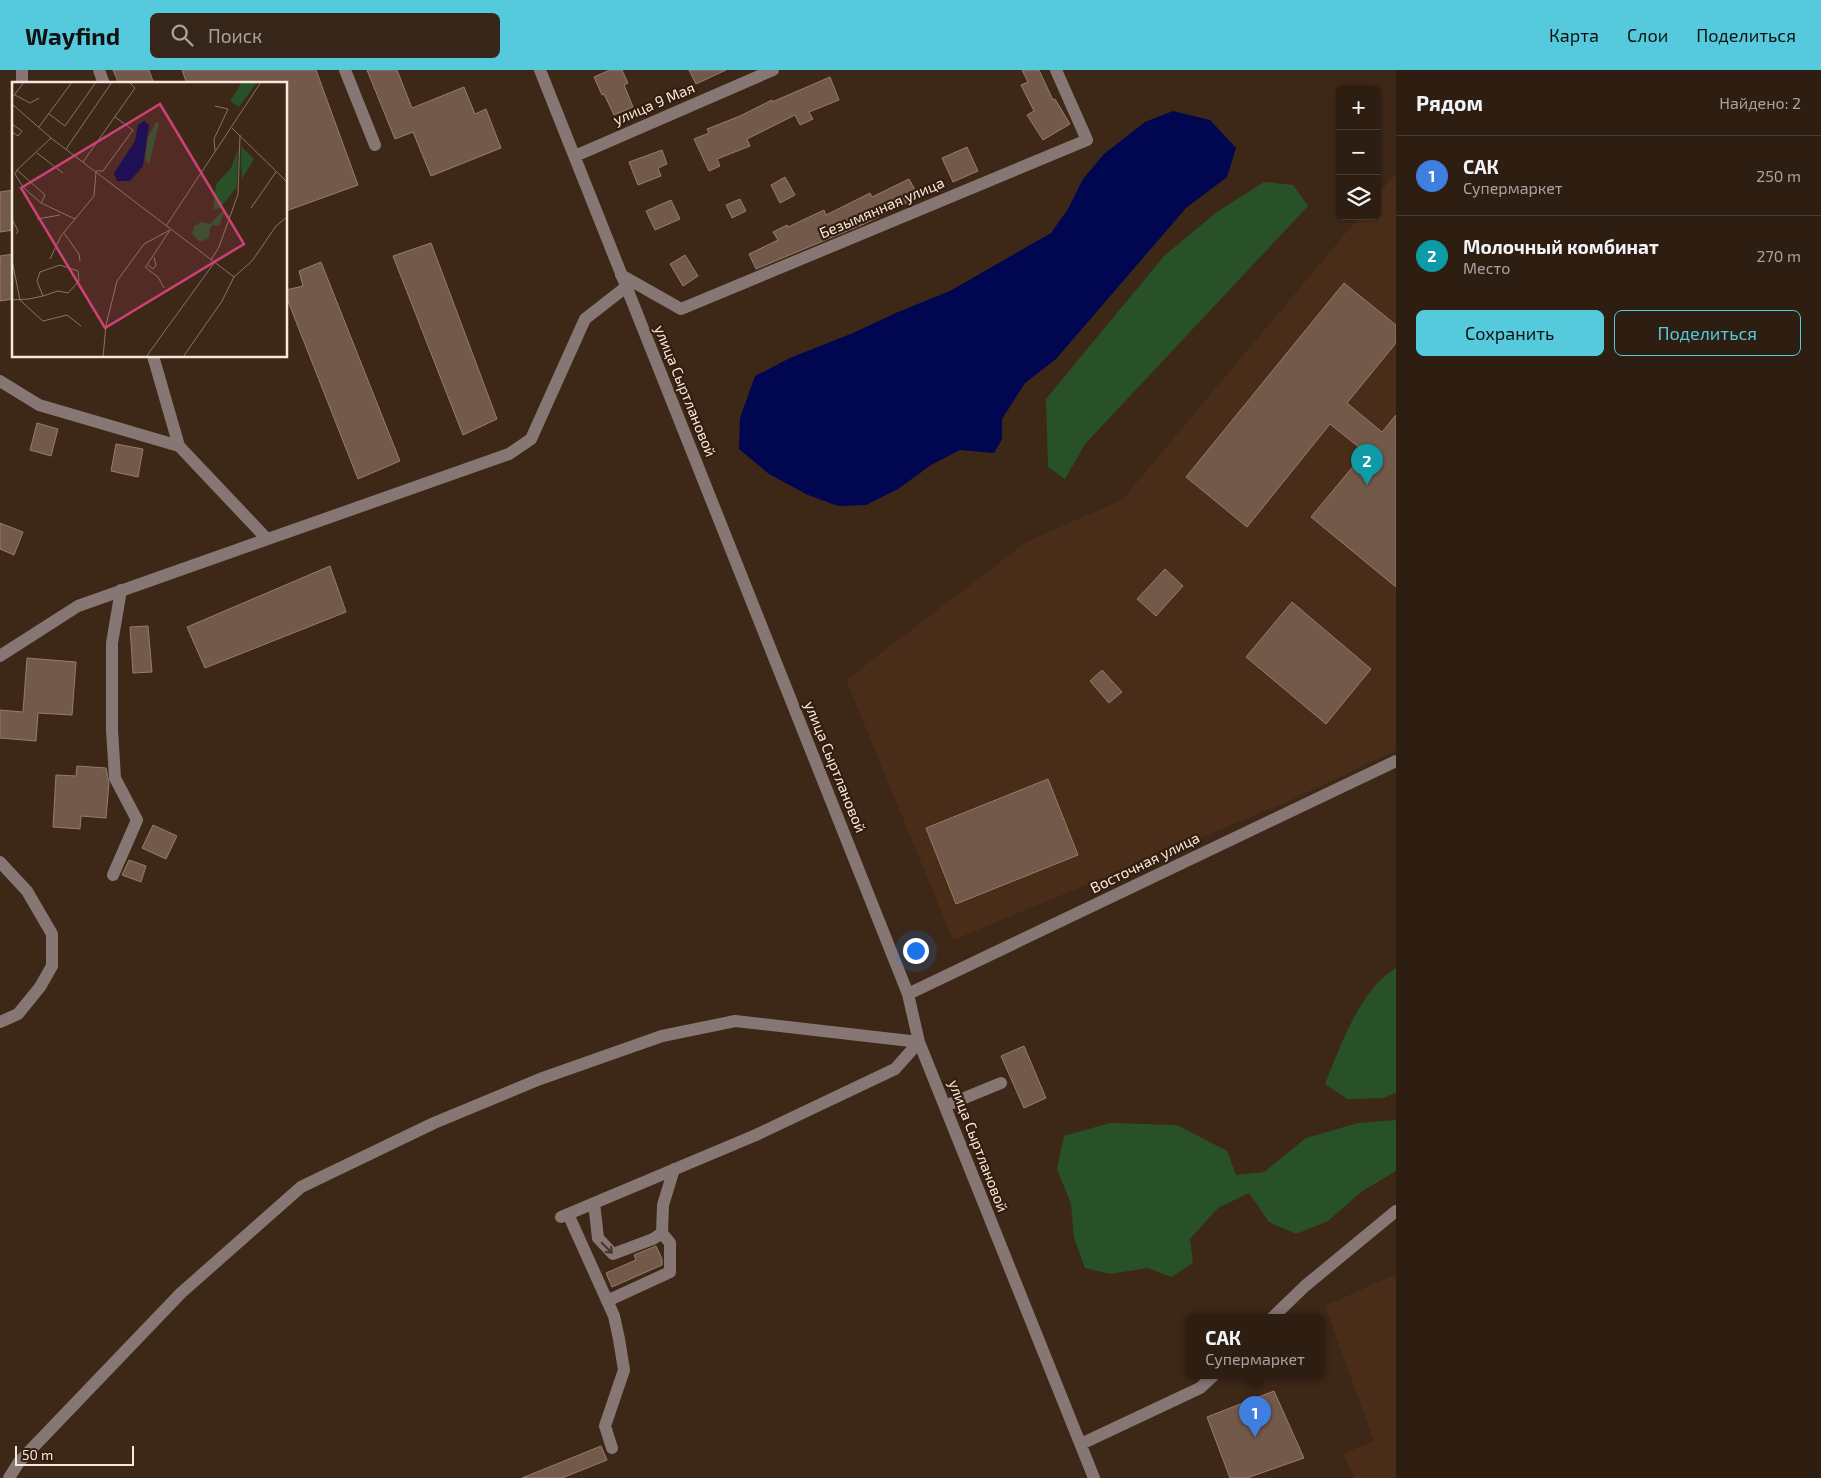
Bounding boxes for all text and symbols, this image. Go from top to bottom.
search box [150,13,500,58]
text: Wayfind [25,21,120,50]
icon: search [168,21,196,49]
text: Поиск [208,24,262,47]
text: Карта [1549,24,1599,46]
text: Слои [1627,24,1668,46]
text: Поделиться [1696,24,1796,46]
street label: улица 9 Мая [610,78,697,129]
inset map [12,82,288,358]
map controls [1336,85,1381,220]
button: + [1336,85,1381,130]
text: Рядом [1416,90,1483,115]
text: Найдено: 2 [1719,93,1801,112]
button: − [1336,130,1381,175]
text: САК [1463,155,1499,178]
text: 1 [1429,166,1435,185]
text: 250 m [1756,166,1801,185]
street label: Безымянная улица [816,173,947,242]
button: layers [1336,175,1381,220]
text: Супермаркет [1463,178,1562,197]
text: Молочный комбинат [1463,235,1659,258]
text: 2 [1427,246,1437,265]
text: 270 m [1757,246,1801,265]
text: Место [1463,258,1510,277]
button: Сохранить [1416,310,1604,356]
button: Поделиться [1614,310,1801,356]
street label: улица Сыртлановой [650,322,721,459]
pin: 2 [1351,444,1383,485]
street label: улица Сыртлановой [800,698,871,835]
street label: Восточная улица [1087,828,1203,897]
your location [903,938,929,964]
street label: улица Сыртлановой [944,1077,1012,1215]
one-way arrow [601,1241,613,1254]
popup [1186,1314,1324,1379]
text: САК [1205,1326,1241,1349]
text: Супермаркет [1205,1349,1305,1368]
pin: 1 [1239,1396,1271,1437]
scale bar [15,1443,134,1466]
text: 50 m [22,1446,53,1463]

